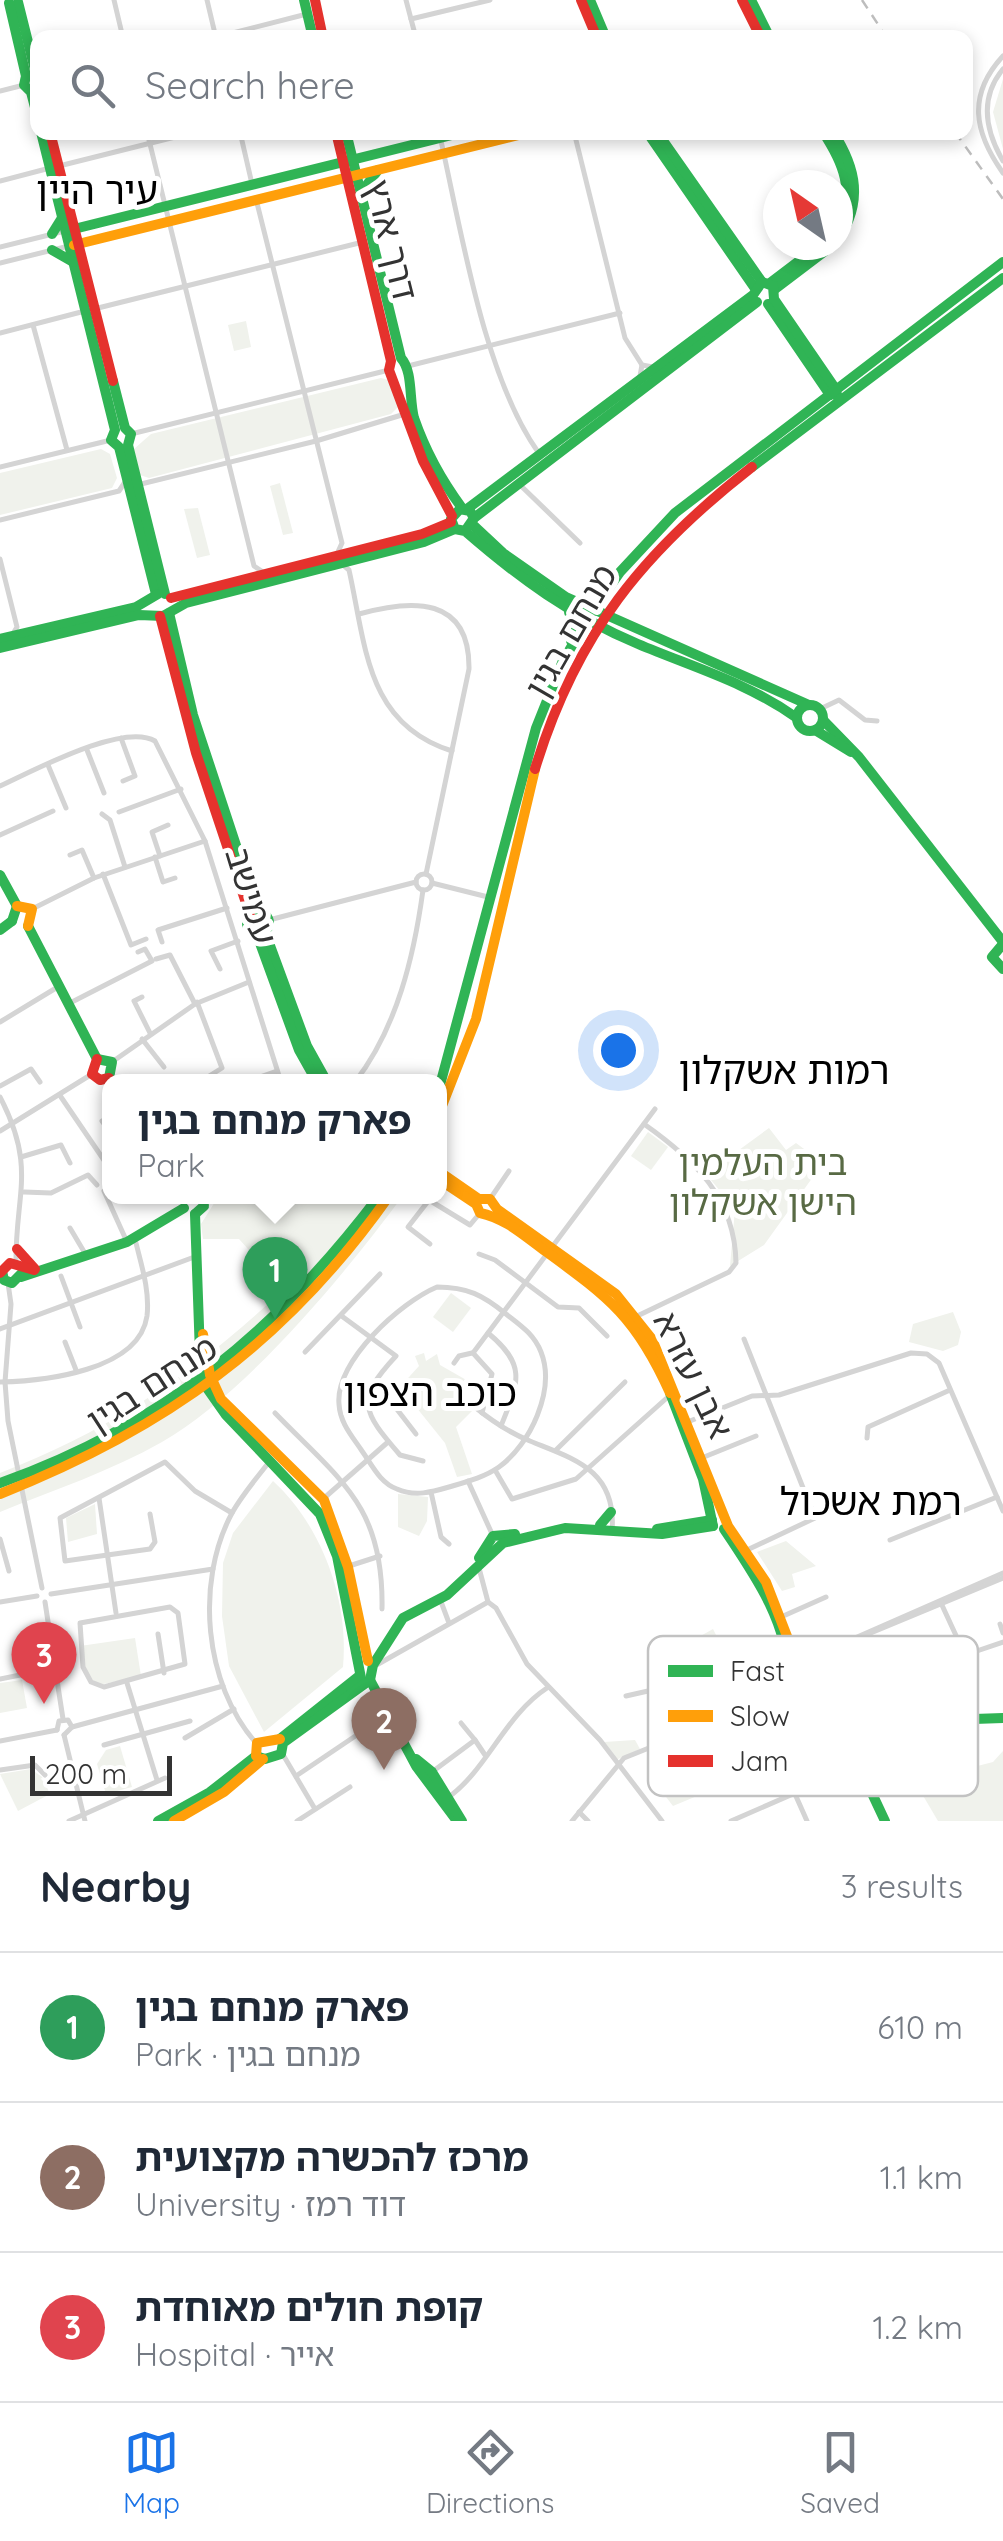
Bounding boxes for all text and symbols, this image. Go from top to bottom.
search box [30,30,973,140]
icon: search [65,58,120,113]
text: Search here [145,61,355,109]
district label: עיר היין [36,166,158,214]
north arrow [763,170,853,260]
street label: דרך ארץ [356,175,428,305]
street label: מנחם בגין [514,556,626,705]
street label: עמישב [216,842,287,949]
your location [593,1025,644,1076]
district label: רמות אשקלון [678,1046,890,1094]
popup [102,1074,447,1204]
text: פארק מנחם בגין [137,1096,412,1144]
park label: בית העלמין הישן אשקלון [669,1140,857,1224]
text: Park [137,1145,205,1185]
pin: 1 [242,1236,308,1319]
street label: אבן עזרא [644,1304,743,1445]
street label: מנחם בגין [78,1325,225,1442]
district label: כוכב הצפון [343,1368,517,1416]
district label: רמת אשכול [780,1477,962,1525]
pin: 3 [12,1622,76,1704]
legend [648,1636,978,1796]
text: Fast [730,1653,785,1688]
pin: 2 [352,1688,416,1770]
text: Slow [730,1698,790,1733]
text: Jam [730,1743,789,1778]
scale bar [30,1751,172,1796]
text: 200 m [45,1756,127,1791]
text: Nearby [40,1860,191,1913]
text: 3 results [841,1866,963,1906]
text: פארק מנחם בגין [135,1983,409,2031]
text: 1 [66,2007,79,2047]
text: 610 m [877,2007,963,2047]
text: Park · מנחם בגין [135,2034,361,2074]
text: מרכז להכשרה מקצועית [135,2133,529,2181]
text: 2 [63,2157,82,2197]
text: 1.1 km [880,2157,963,2197]
text: University · דוד רמז [135,2184,406,2224]
text: קופת חולים מאוחדת [135,2283,483,2331]
text: 3 [64,2307,81,2347]
text: 1.2 km [873,2307,963,2347]
text: Hospital · אייר [135,2334,335,2374]
tab: Map [123,2425,180,2520]
tab: Directions [426,2425,554,2520]
tab: Saved [800,2425,880,2520]

